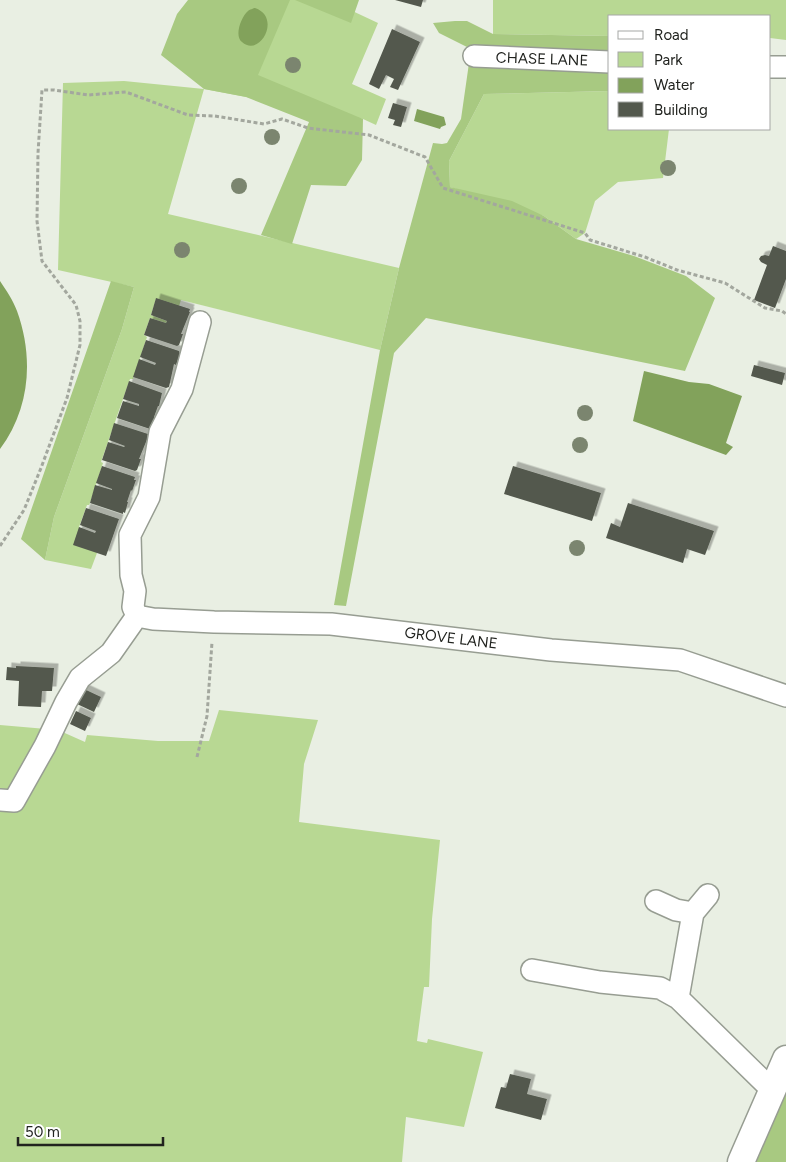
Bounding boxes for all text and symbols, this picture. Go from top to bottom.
legend [608,15,771,130]
text: Road [654,26,689,44]
street label: CHASE LANE [495,48,589,70]
text: Park [654,51,683,69]
text: Water [654,76,694,94]
text: Building [654,101,708,119]
street label: GROVE LANE [403,623,499,653]
scale bar [18,1114,162,1146]
text: 50 m [25,1123,60,1141]

